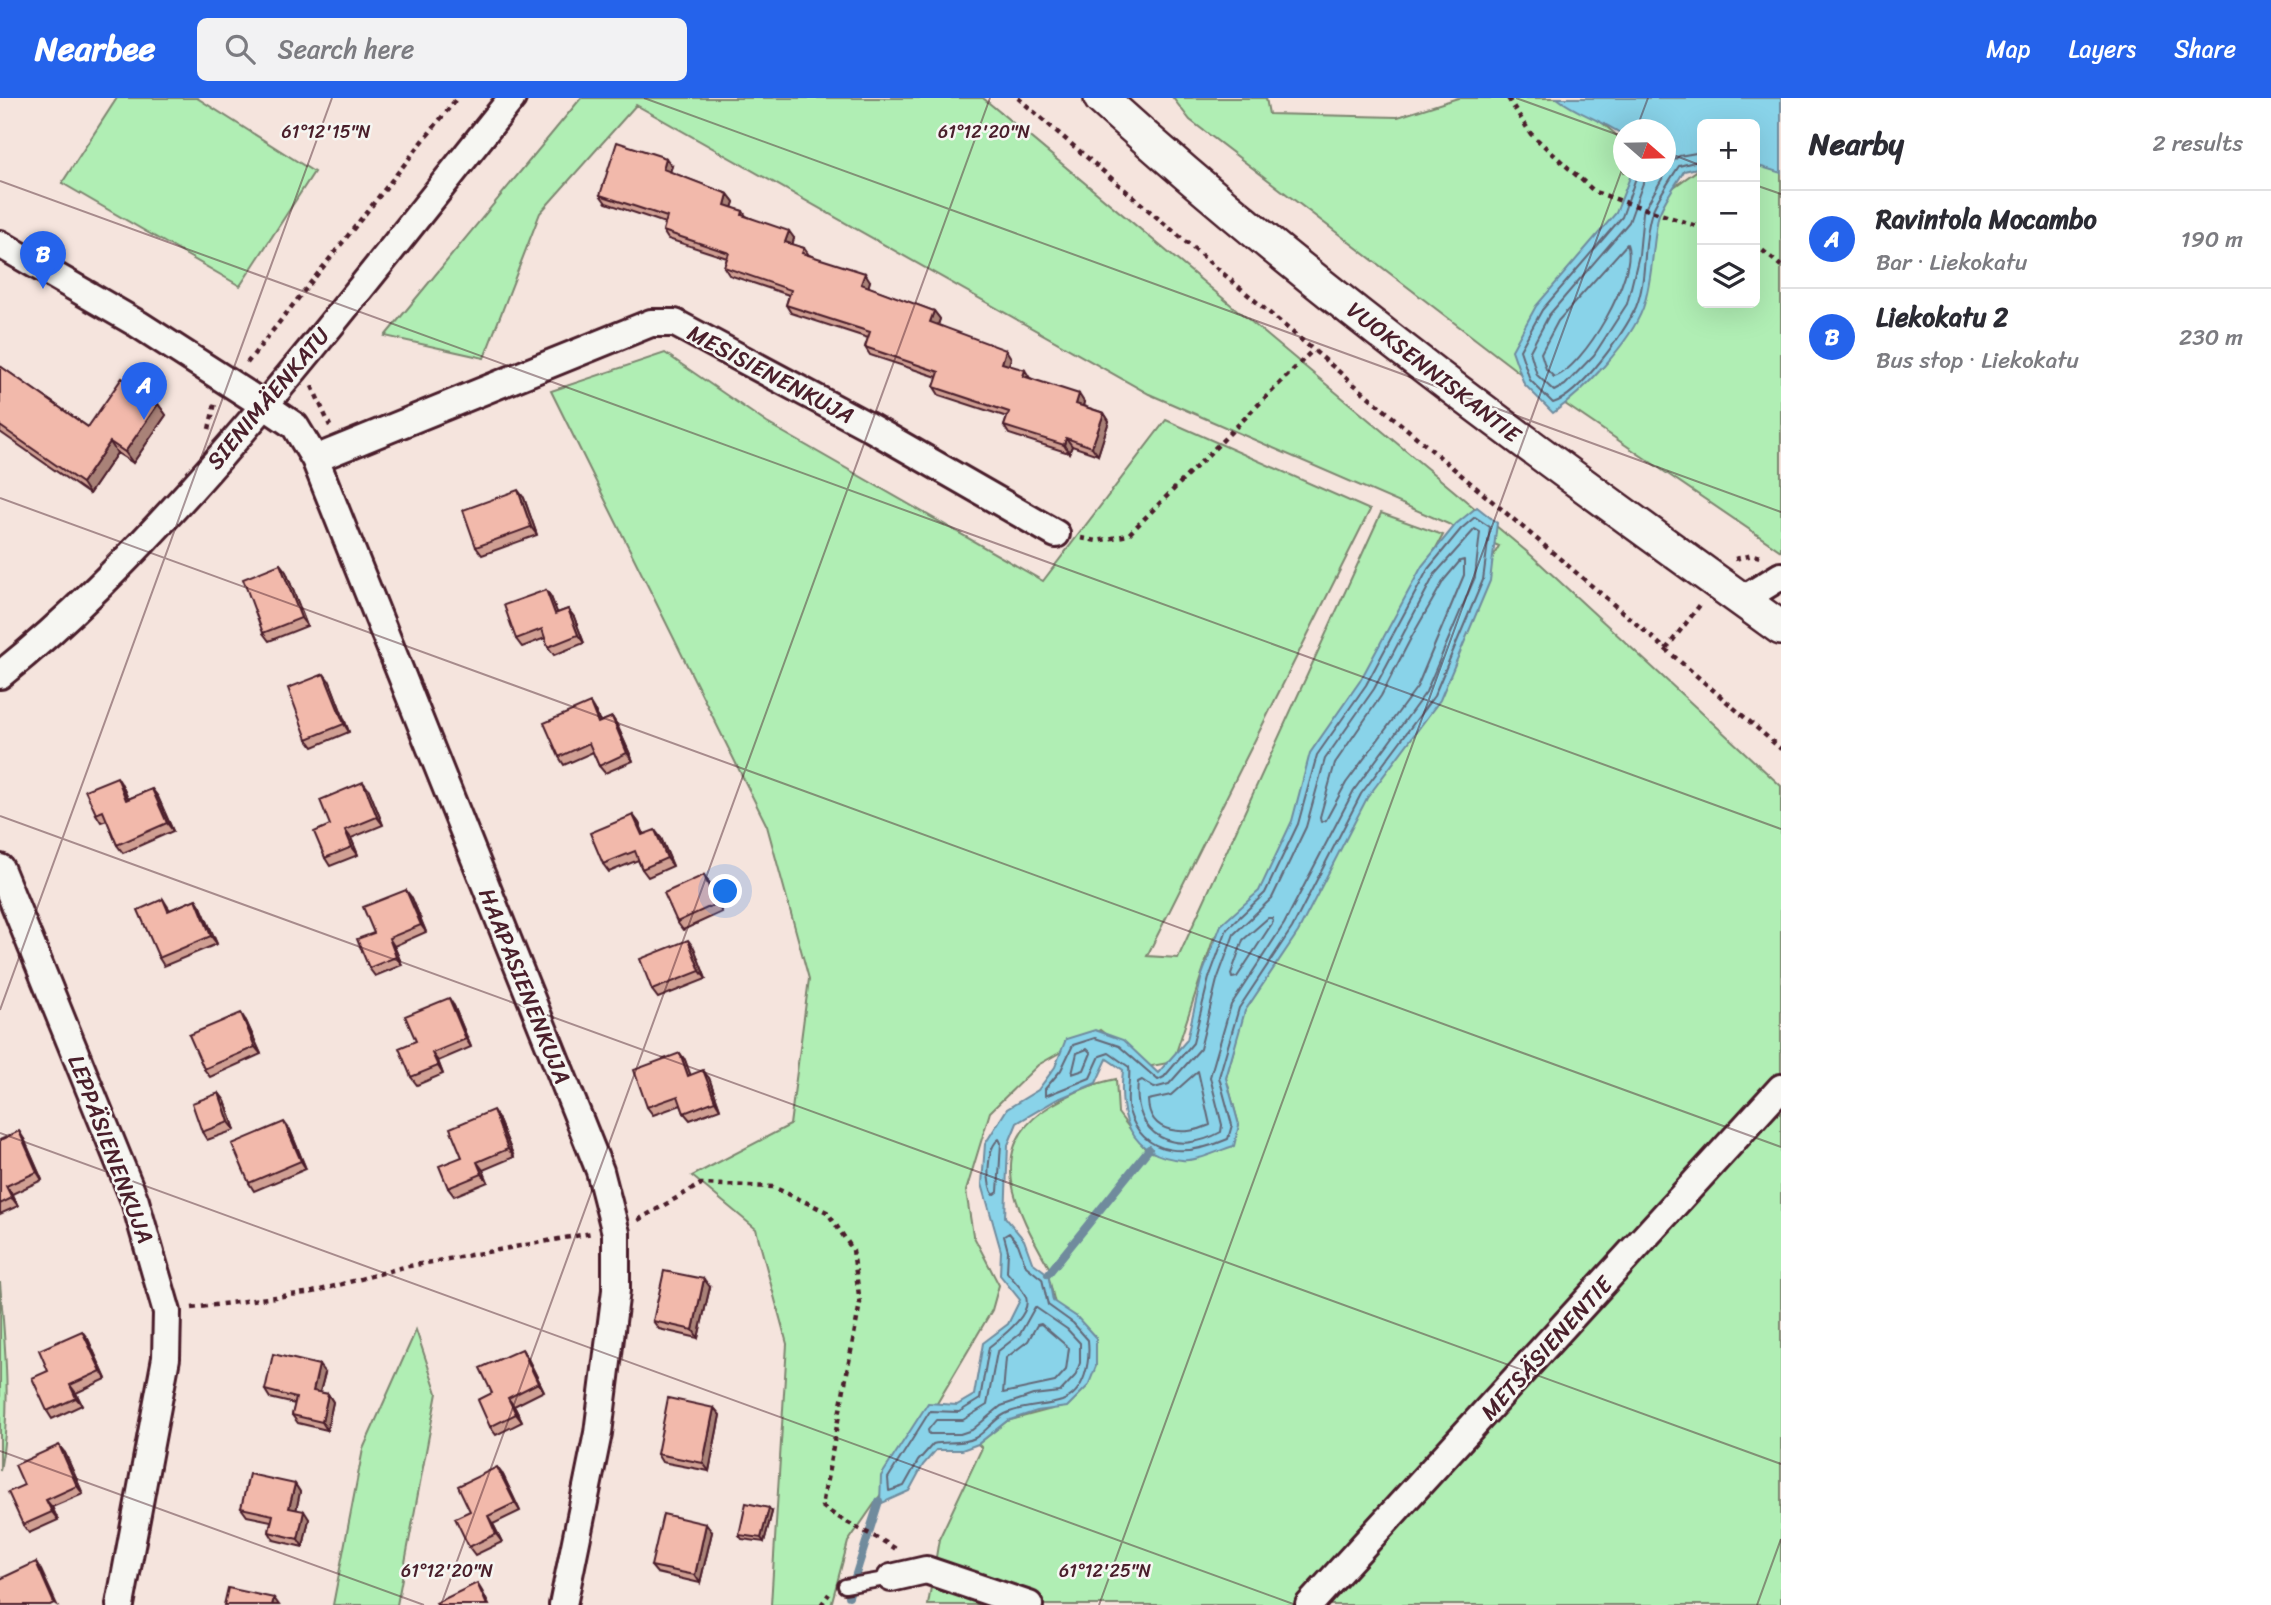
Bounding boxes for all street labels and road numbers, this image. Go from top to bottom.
street label: VUOKSENNISKANTIE [1337,291,1531,455]
street label: MESISIENENKUJA [680,313,862,436]
street label: SIENIMÄENKATU [196,317,341,479]
street label: HAAPASIENENKUJA [466,882,583,1091]
street label: LEPPÄSIENENKUJA [56,1049,165,1250]
street label: METSÄSIENENTIE [1470,1266,1624,1430]

